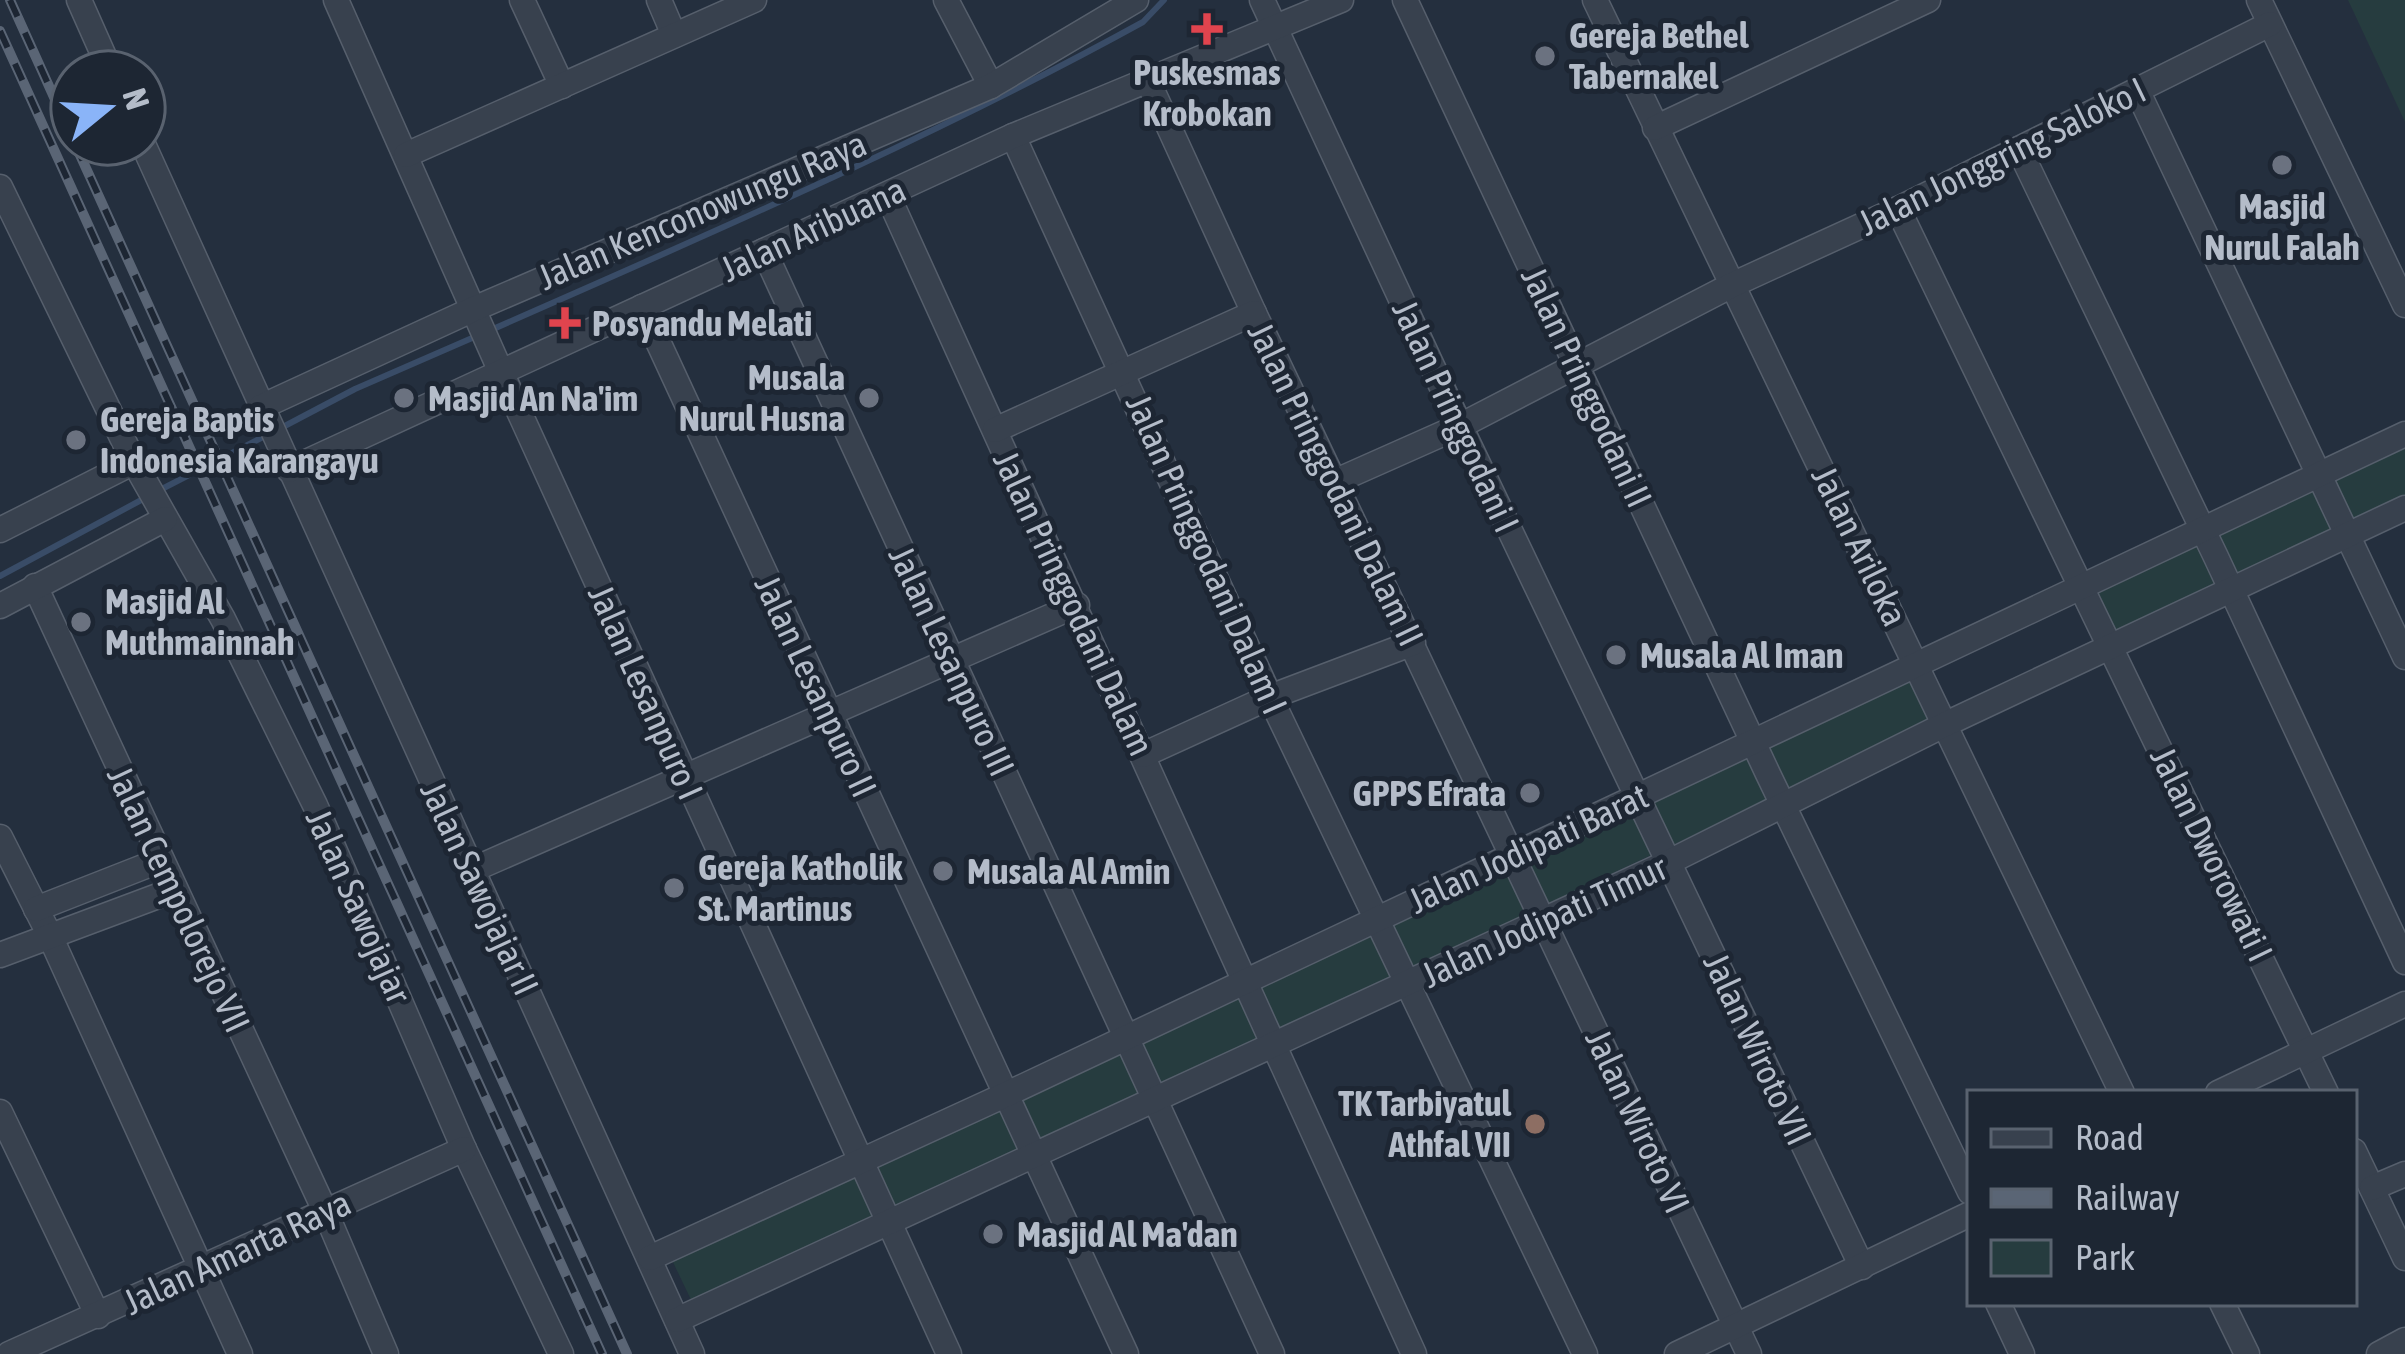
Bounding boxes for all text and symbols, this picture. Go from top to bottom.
marker: Puskesmas Krobokan [1191,13,1223,45]
place label: Gereja Bethel Tabernakel [1569,14,1749,97]
marker: Gereja Bethel Tabernakel [1532,43,1558,69]
north arrow [48,48,168,168]
place label: Puskesmas Krobokan [1133,51,1281,134]
street label: Jalan Jonggring Saloko I [1852,68,2152,244]
text: N [115,84,158,114]
street label: Jalan Kenconowungu Raya [532,122,872,298]
marker: Masjid Nurul Falah [2269,152,2295,178]
street label: Jalan Aribuana [714,168,912,290]
place label: Masjid Nurul Falah [2204,185,2360,268]
street label: Jalan Pringgodani II [1513,260,1661,514]
street label: Jalan Pringgodani I [1384,293,1528,539]
place label: Posyandu Melati [592,302,812,344]
marker: Posyandu Melati [549,307,581,339]
street label: Jalan Pringgodani Dalam II [1239,316,1433,652]
place label: Musala Nurul Husna [679,356,845,439]
place label: Masjid An Na'im [428,377,638,419]
marker: Masjid An Na'im [391,385,417,411]
marker: Musala Nurul Husna [856,385,882,411]
street label: Jalan Pringgodani Dalam I [1118,388,1296,720]
place label: Gereja Baptis Indonesia Karangayu [100,398,379,481]
marker: Gereja Baptis Indonesia Karangayu [63,427,89,453]
street label: Jalan Pringgodani Dalam [985,444,1163,762]
street label: Jalan Ariloka [1803,459,1917,633]
street label: Jalan Lesanpuro III [880,539,1024,783]
street label: Jalan Lesanpuro II [746,569,886,803]
street label: Jalan Lesanpuro I [580,578,712,806]
place label: Masjid Al Muthmainnah [105,580,294,663]
marker: Masjid Al Muthmainnah [68,609,94,635]
place label: Musala Al Iman [1640,634,1844,676]
marker: Musala Al Iman [1603,642,1629,668]
street label: Jalan Dworowati I [2142,740,2282,968]
street label: Jalan Cempolorejo VII [99,759,259,1039]
place label: GPPS Efrata [1353,772,1506,814]
street label: Jalan Jodipati Barat [1402,774,1654,922]
street label: Jalan Sawojajar II [412,775,548,1001]
marker: GPPS Efrata [1517,780,1543,806]
street label: Jalan Sawojajar [298,803,421,1011]
street label: Jalan Jodipati Timur [1415,845,1674,996]
place label: Gereja Katholik St. Martinus [698,846,904,929]
place label: Musala Al Amin [967,850,1171,892]
marker: Musala Al Amin [930,858,956,884]
marker: Gereja Katholik St. Martinus [661,875,687,901]
street label: Jalan Wiroto VII [1695,946,1821,1152]
street label: Jalan Wiroto VI [1577,1023,1699,1219]
place label: TK Tarbiyatul Athfal VII [1338,1082,1511,1165]
legend [1967,1090,2357,1306]
marker: TK Tarbiyatul Athfal VII [1522,1111,1548,1137]
text: Road [2075,1116,2144,1158]
text: Railway [2075,1176,2180,1218]
street label: Jalan Amarta Raya [117,1181,357,1323]
place label: Masjid Al Ma'dan [1017,1213,1238,1255]
marker: Masjid Al Ma'dan [980,1221,1006,1247]
text: Park [2075,1236,2135,1278]

